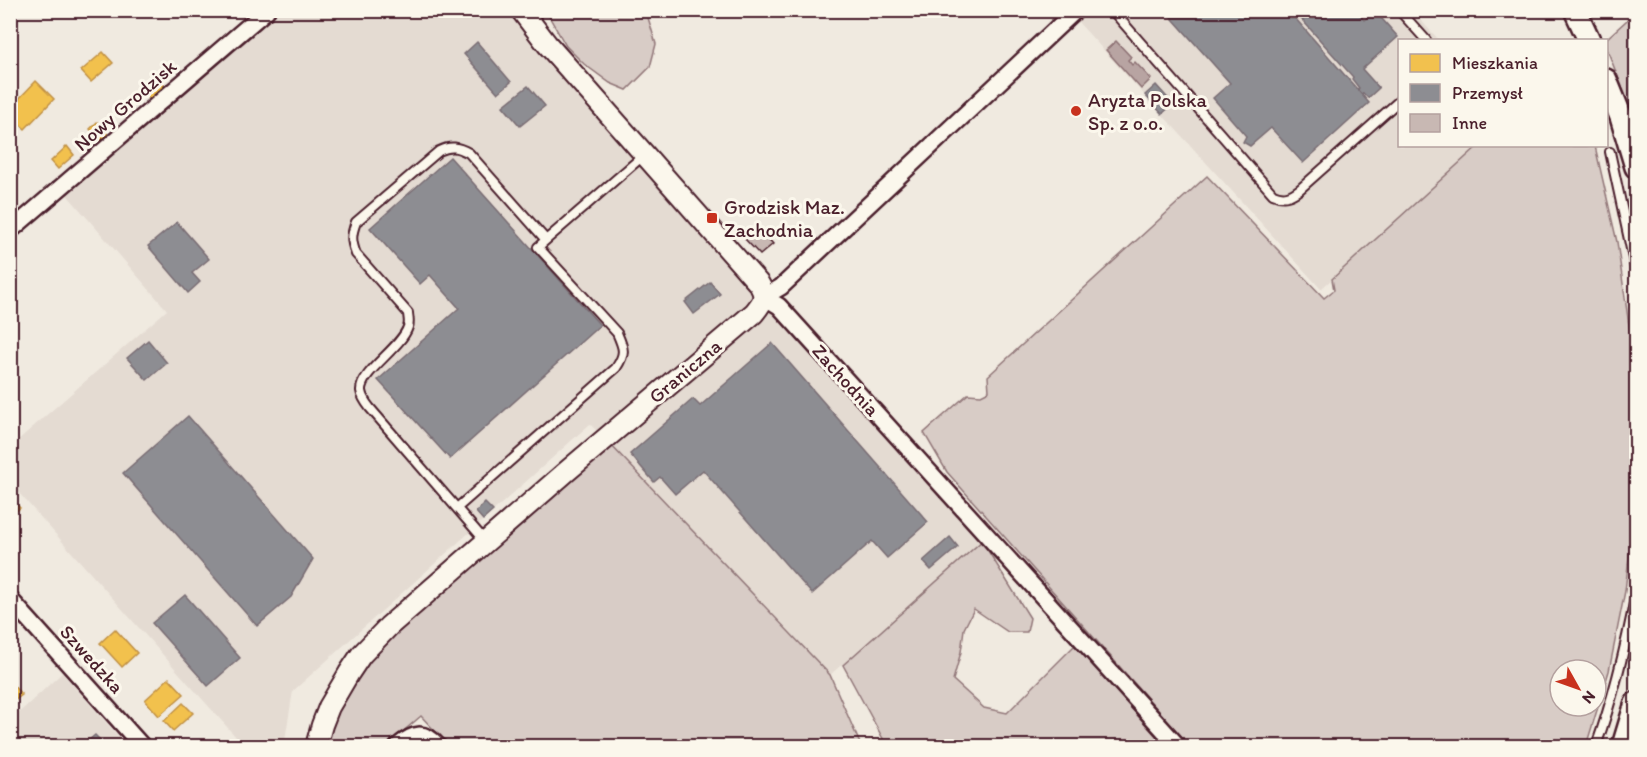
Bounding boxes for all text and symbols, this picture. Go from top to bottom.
legend [1398,39,1608,147]
text: Mieszkania [1452,52,1538,74]
street label: Nowy Grodzisk [69,54,182,156]
text: Przemysł [1452,82,1523,104]
place label: Aryzta Polska Sp. z o.o. [1088,88,1207,135]
marker: Aryzta Polska Sp. z o.o. [1069,104,1083,118]
text: Inne [1452,112,1487,134]
place label: Grodzisk Maz. Zachodnia [724,195,845,242]
marker: Grodzisk Maz. Zachodnia [705,211,719,225]
street label: Graniczna [644,333,727,408]
street label: Zachodnia [807,339,885,422]
street label: Szwedzka [55,620,129,698]
north arrow [1548,658,1608,718]
text: N [1578,687,1600,708]

